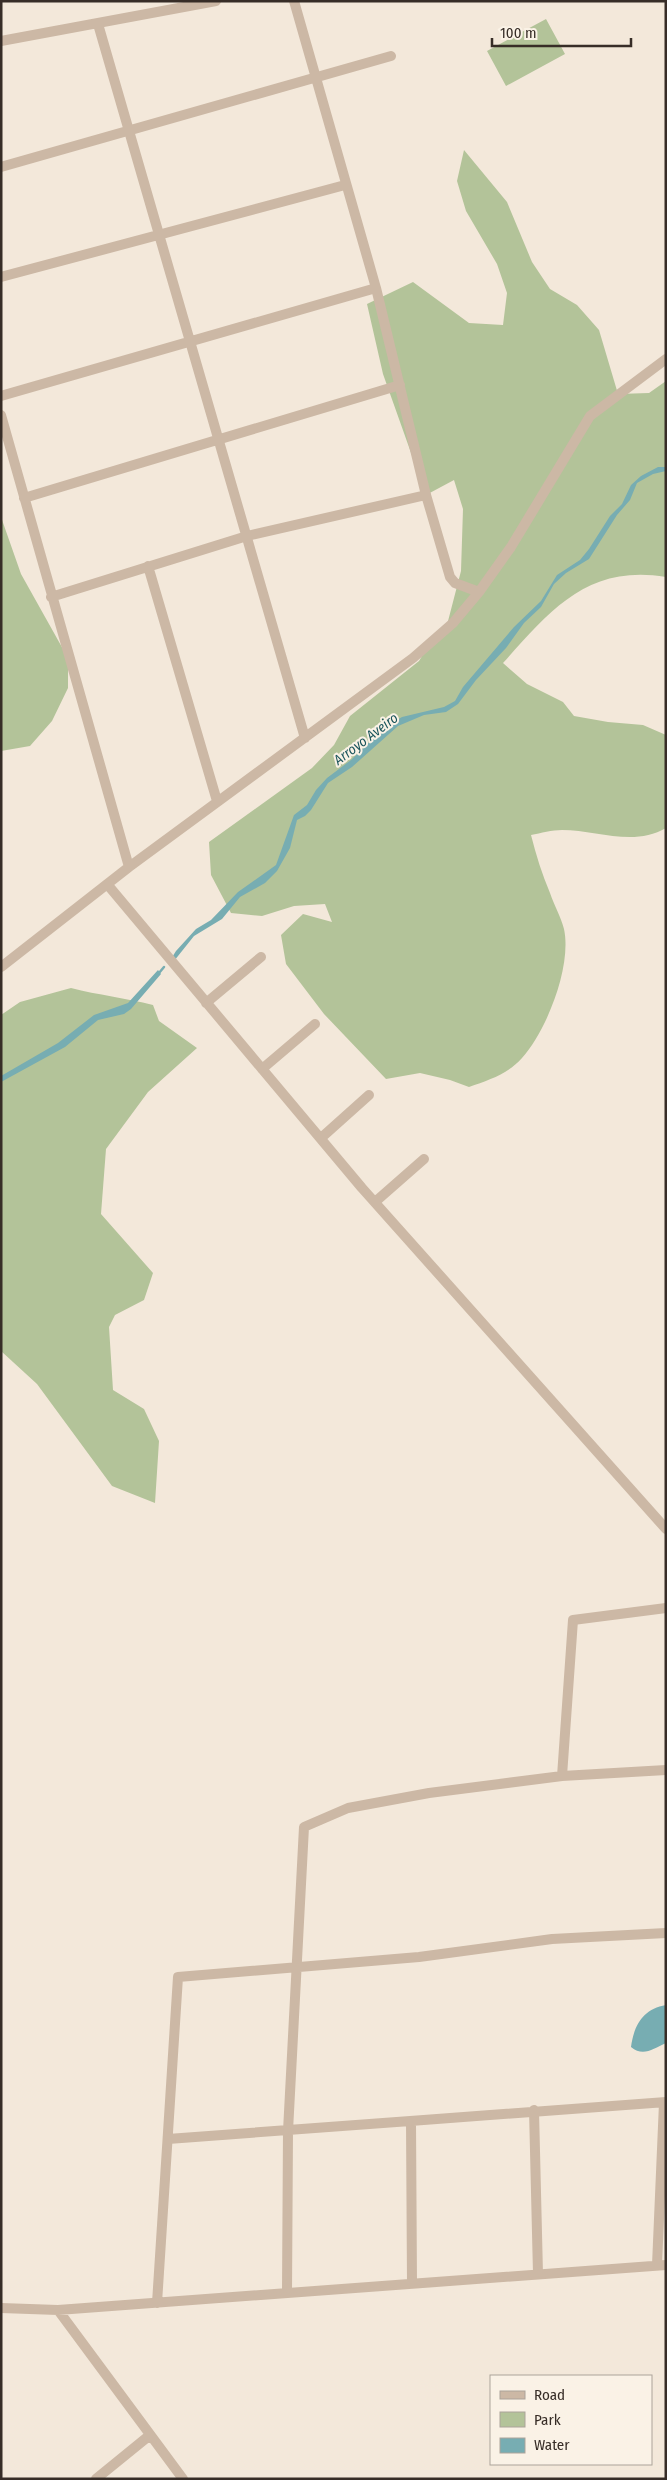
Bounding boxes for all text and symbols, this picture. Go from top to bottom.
scale bar [492,15,631,47]
text: 100 m [500,24,537,42]
water label: Arroyo Aveiro [330,709,401,769]
legend [490,2375,652,2465]
text: Road [534,2386,565,2404]
text: Park [534,2411,561,2429]
text: Water [534,2436,570,2454]

